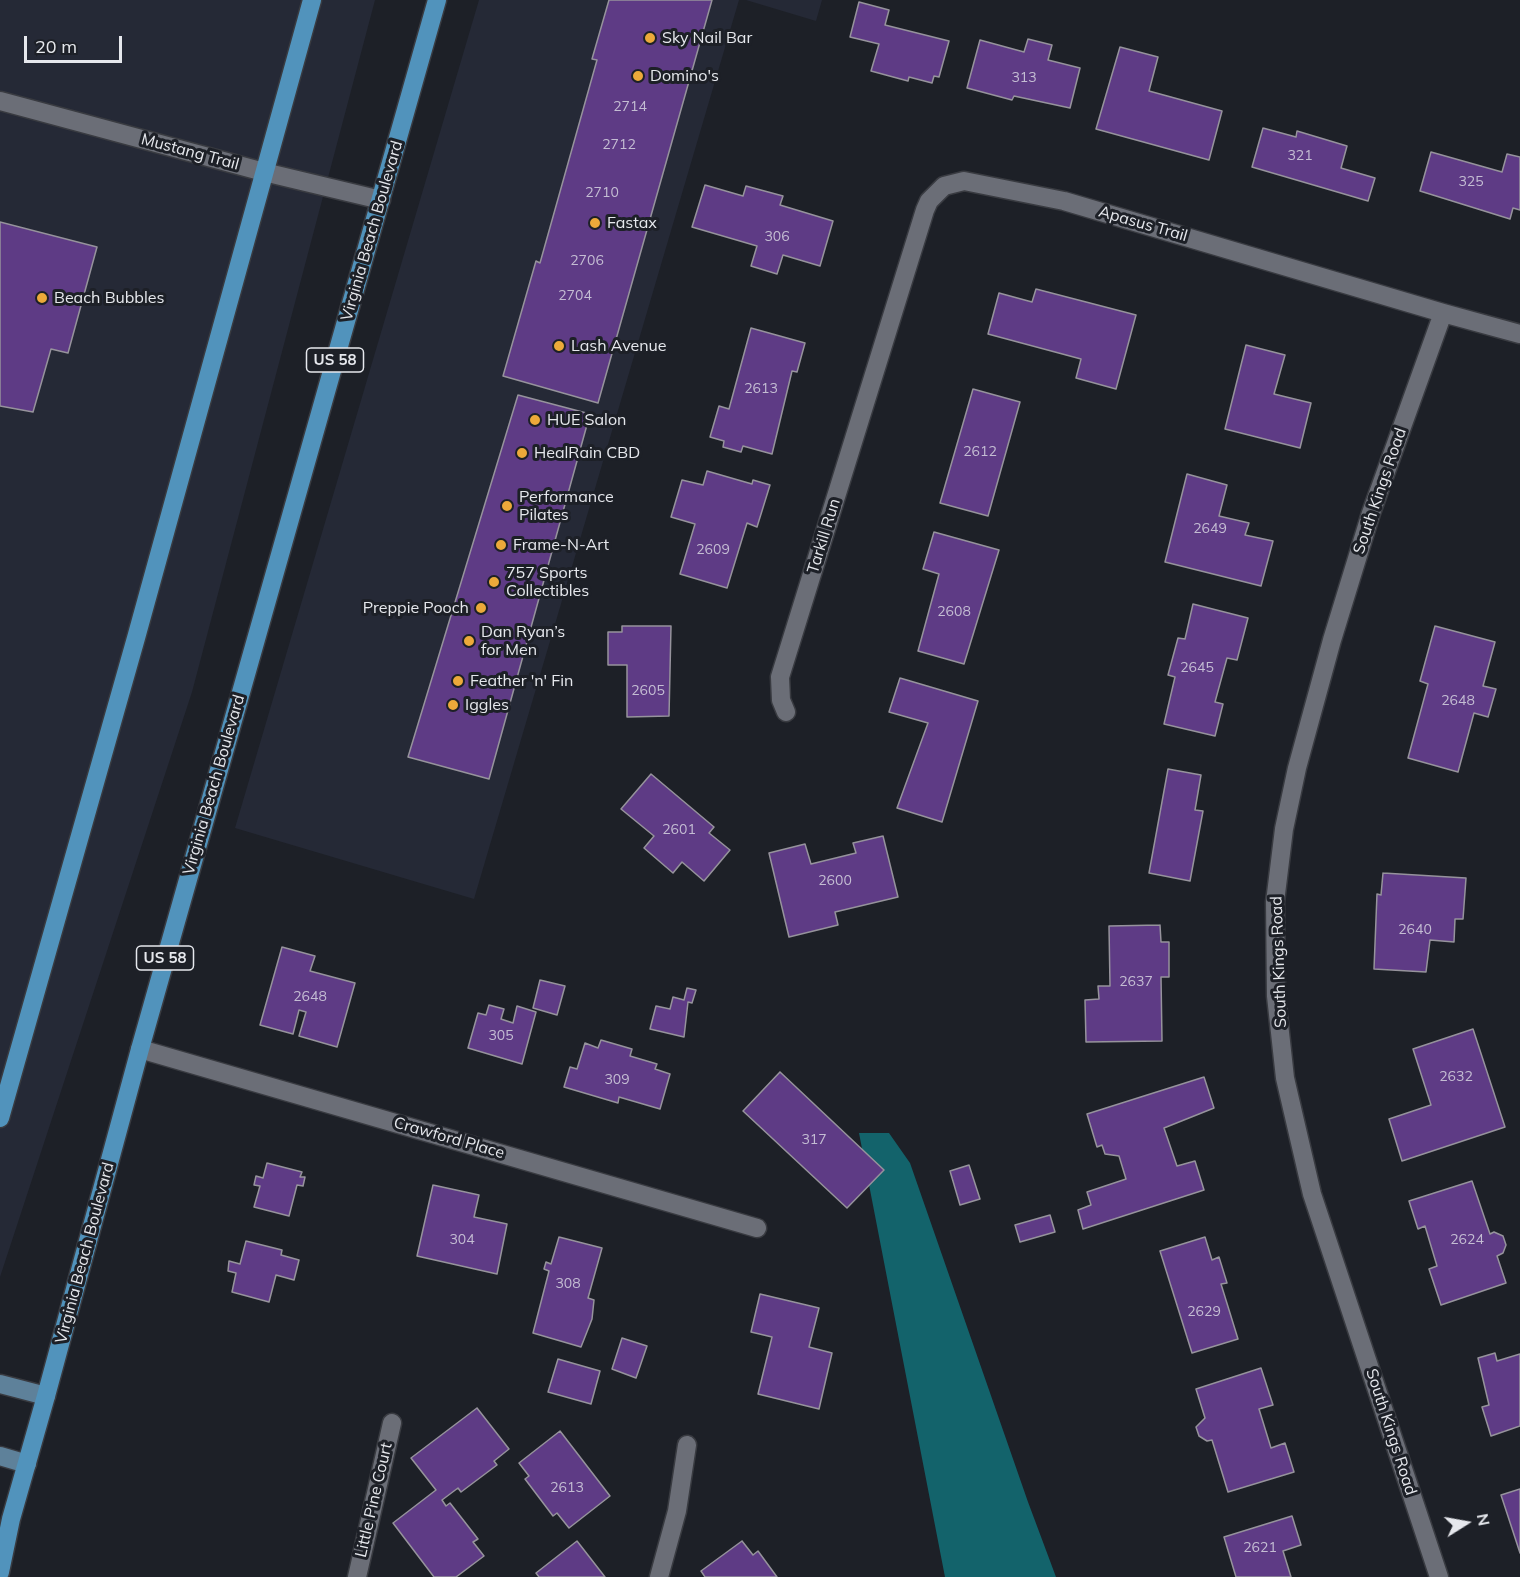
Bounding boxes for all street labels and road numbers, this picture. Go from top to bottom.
street label: Mustang Trail [139,130,241,174]
street label: Virginia Beach Boulevard [337,139,407,323]
street label: Apasus Trail [1096,202,1190,246]
road number: US 58 [306,348,364,372]
street label: South Kings Road [1349,426,1411,556]
street label: Tarkill Run [804,496,844,576]
street label: Virginia Beach Boulevard [179,693,249,877]
street label: South Kings Road [1267,896,1291,1028]
road number: US 58 [136,946,194,970]
street label: Crawford Place [391,1113,507,1163]
street label: Virginia Beach Boulevard [52,1160,118,1346]
street label: South Kings Road [1362,1366,1420,1498]
street label: Little Pine Court [351,1441,397,1559]

